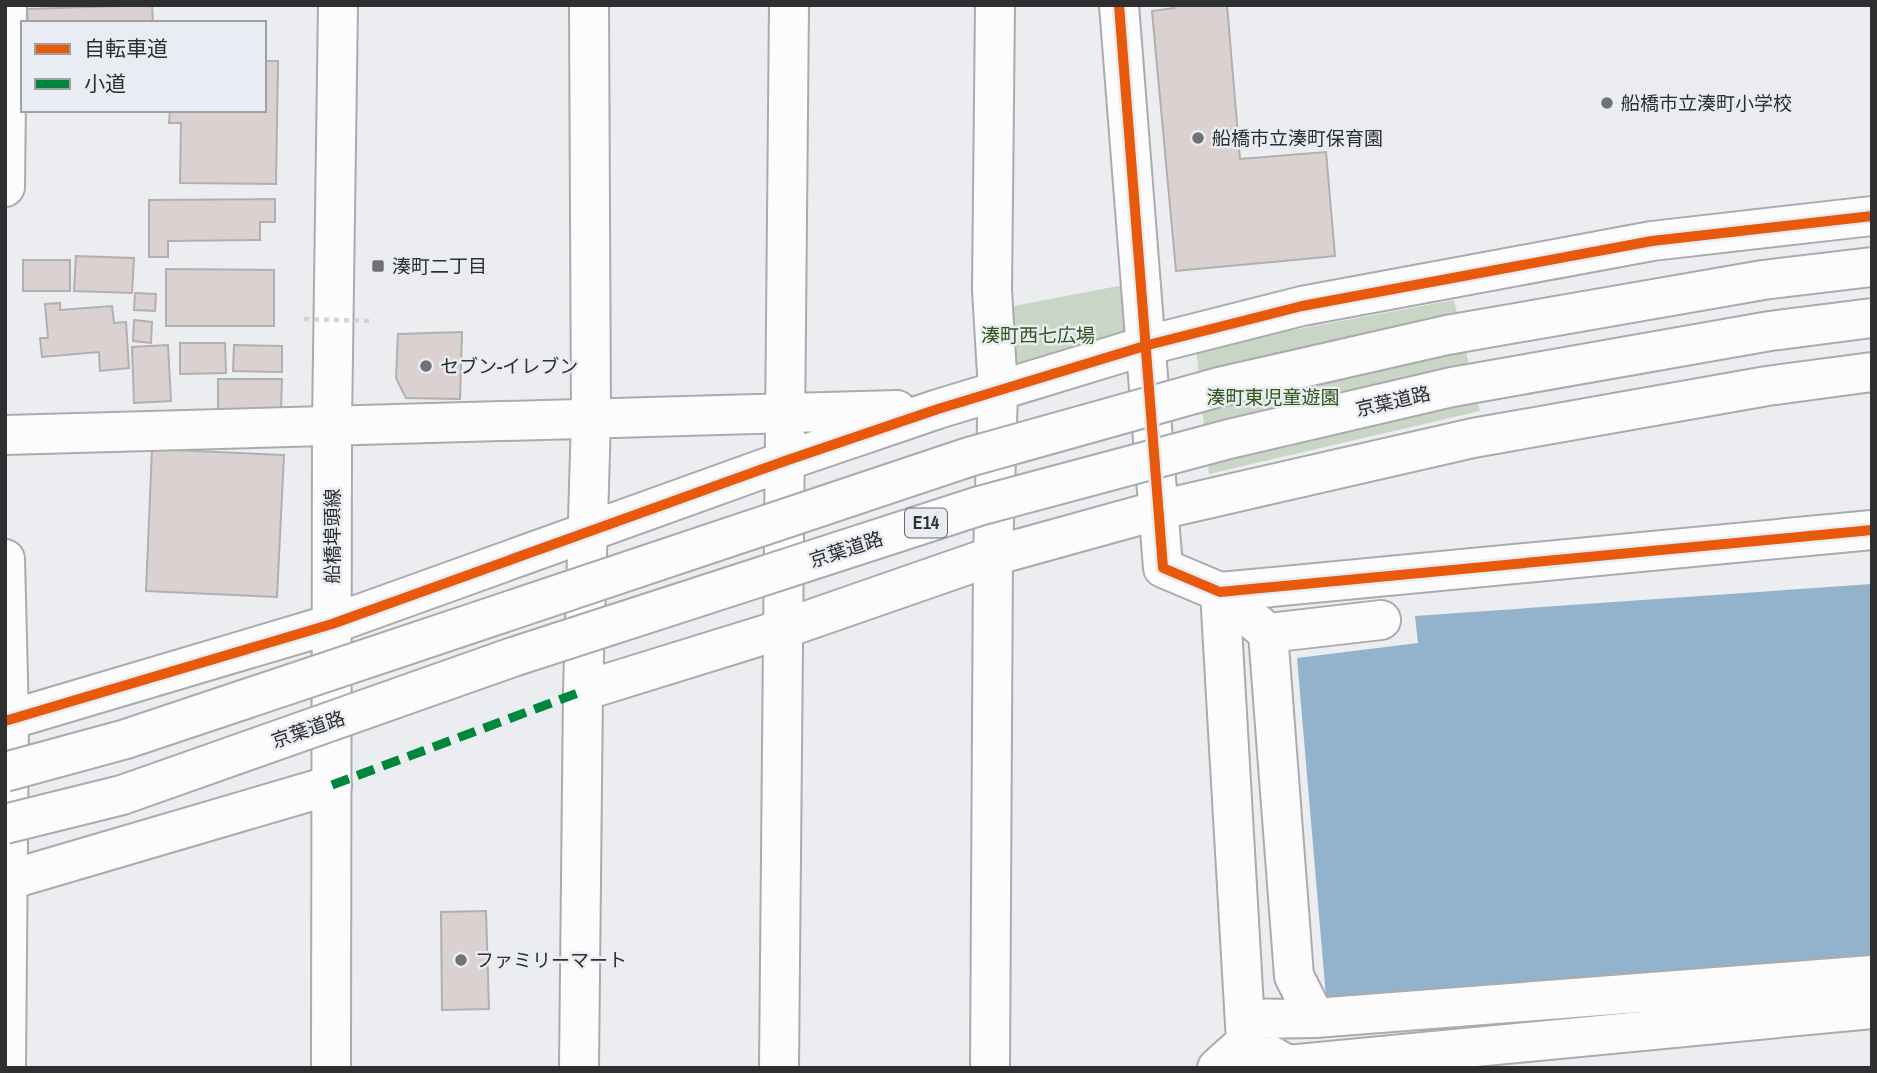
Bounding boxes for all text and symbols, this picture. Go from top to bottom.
legend [21,21,266,112]
text: 自転車道 [84,34,168,63]
text: 小道 [84,69,126,98]
place label: 船橋市立湊町小学校 [1621,90,1792,116]
marker: 船橋市立湊町小学校 [1599,95,1615,111]
place label: 船橋市立湊町保育園 [1212,125,1383,151]
marker: 船橋市立湊町保育園 [1190,130,1206,146]
place label: 湊町二丁目 [392,253,487,279]
marker: 湊町二丁目 [370,258,386,274]
park label: 湊町西七広場 [981,322,1095,348]
place label: セブン-イレブン [440,353,578,379]
marker: セブン-イレブン [418,358,434,374]
street label: 京葉道路 [1353,380,1433,422]
park label: 湊町東児童遊園 [1206,384,1340,410]
street label: 船橋埠頭線 [319,488,345,584]
road number: E14 [905,508,947,538]
street label: 京葉道路 [806,525,886,573]
street label: 京葉道路 [268,704,348,754]
place label: ファミリーマート [475,947,627,973]
marker: ファミリーマート [453,952,469,968]

